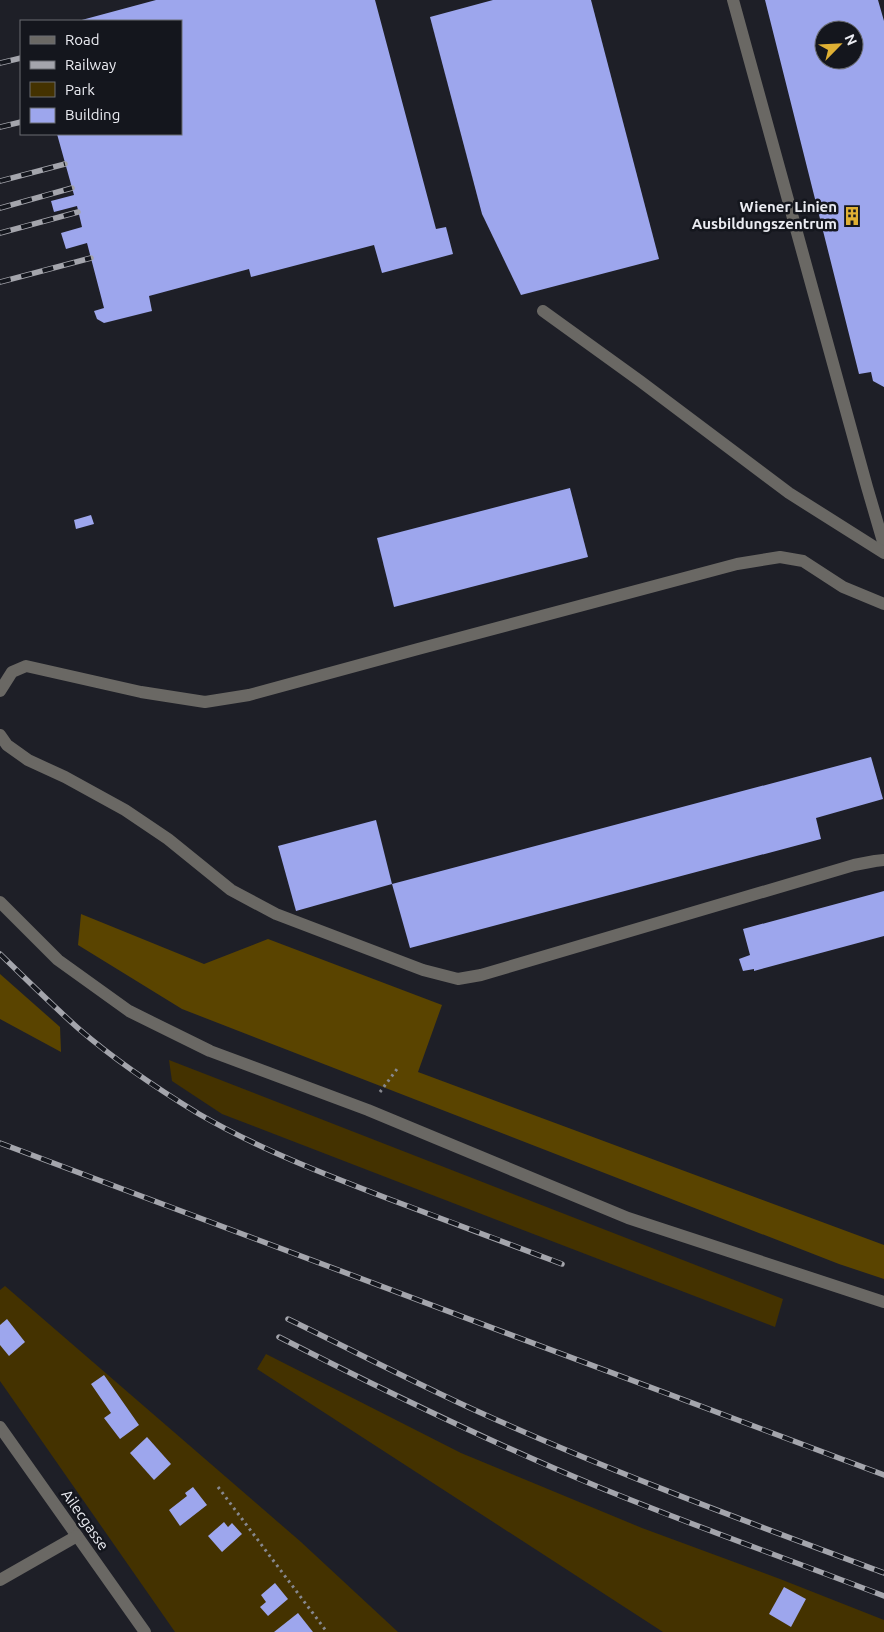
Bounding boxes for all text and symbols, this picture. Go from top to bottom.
legend [20,20,182,135]
north arrow [814,20,864,70]
text: Road [65,31,100,48]
text: N [841,32,860,48]
text: Railway [65,56,116,73]
text: Park [65,81,95,98]
text: Building [65,106,120,123]
place label: Wiener Linien Ausbildungszentrum [692,198,837,232]
building icon: Wiener Linien Ausbildungszentrum [841,205,863,227]
street label: Ailecgasse [58,1486,112,1553]

